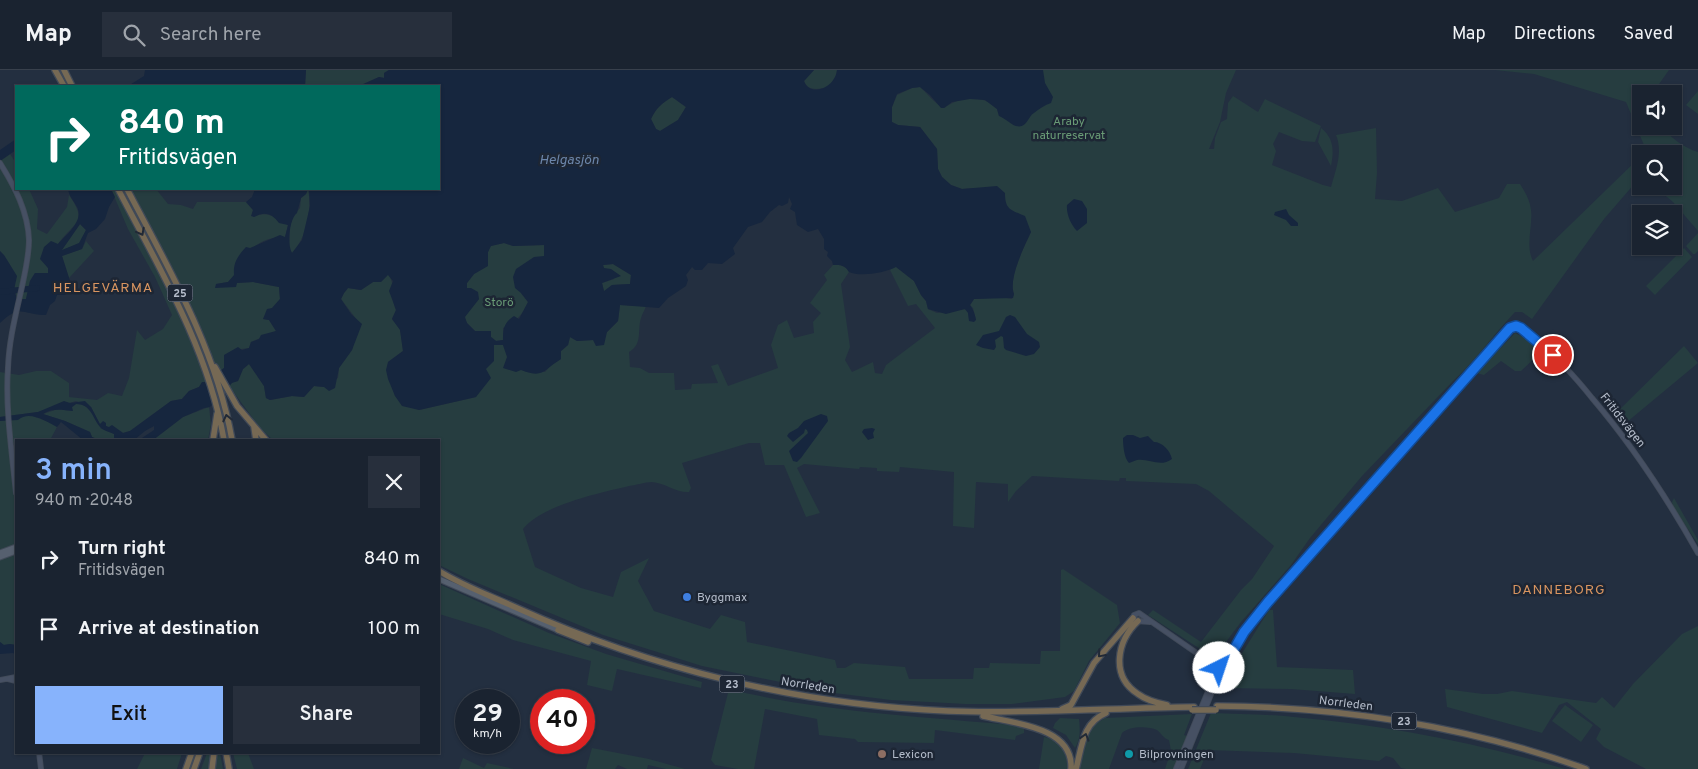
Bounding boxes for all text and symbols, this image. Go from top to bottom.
search box [102,12,452,57]
text: Map [25,20,72,50]
icon: search [120,21,148,49]
text: Search here [160,23,261,47]
text: Map [1452,23,1486,46]
text: Directions [1514,23,1596,46]
text: Saved [1624,23,1673,46]
map controls [1632,85,1682,255]
button: sound [1632,85,1682,135]
text: 840 m [118,102,225,146]
icon: right [35,105,100,170]
park label: Araby naturreservat [1033,114,1105,144]
text: Fritidsvägen [118,145,238,172]
button: search [1632,145,1682,195]
water label: Helgasjön [539,152,599,169]
button: layers [1632,205,1682,255]
one-way arrow [135,227,145,236]
district label: HELGEVÄRMA [53,279,153,297]
road number: 25 [168,284,192,302]
park label: Storö [484,295,514,311]
pin [1532,334,1574,376]
icon: arrive [1539,341,1567,369]
street label: Fritidsvägen [1596,390,1649,451]
one-way arrow [222,414,233,423]
text: 3 min [35,453,112,490]
button: close [368,456,420,508]
text: 940 m · 20:48 [35,491,133,511]
text: Turn right [78,537,166,561]
icon: right [35,545,63,573]
text: 840 m [364,547,420,571]
text: Fritidsvägen [78,561,165,581]
district label: DANNEBORG [1512,582,1606,599]
place label: Byggmax [697,590,747,606]
marker: Byggmax [681,591,693,603]
icon: arrive [35,615,63,643]
text: Arrive at destination [78,617,259,641]
text: 100 m [368,617,420,641]
position arrow [1192,641,1244,693]
one-way arrow [1098,649,1107,658]
street label: Norrleden [780,674,836,698]
road number: 23 [720,676,744,692]
button: Exit [35,686,223,744]
button: Share [233,686,420,744]
speed limit sign: 40 [530,689,595,754]
street label: Norrleden [1318,693,1374,715]
text: 29 [472,699,503,731]
road number: 23 [1392,712,1416,729]
text: km/h [473,726,502,742]
one-way arrow [1079,733,1089,741]
place label: Lexicon [892,747,934,763]
place label: Bilprovningen [1139,747,1214,763]
marker: Lexicon [876,748,888,760]
marker: Bilprovningen [1123,748,1135,760]

